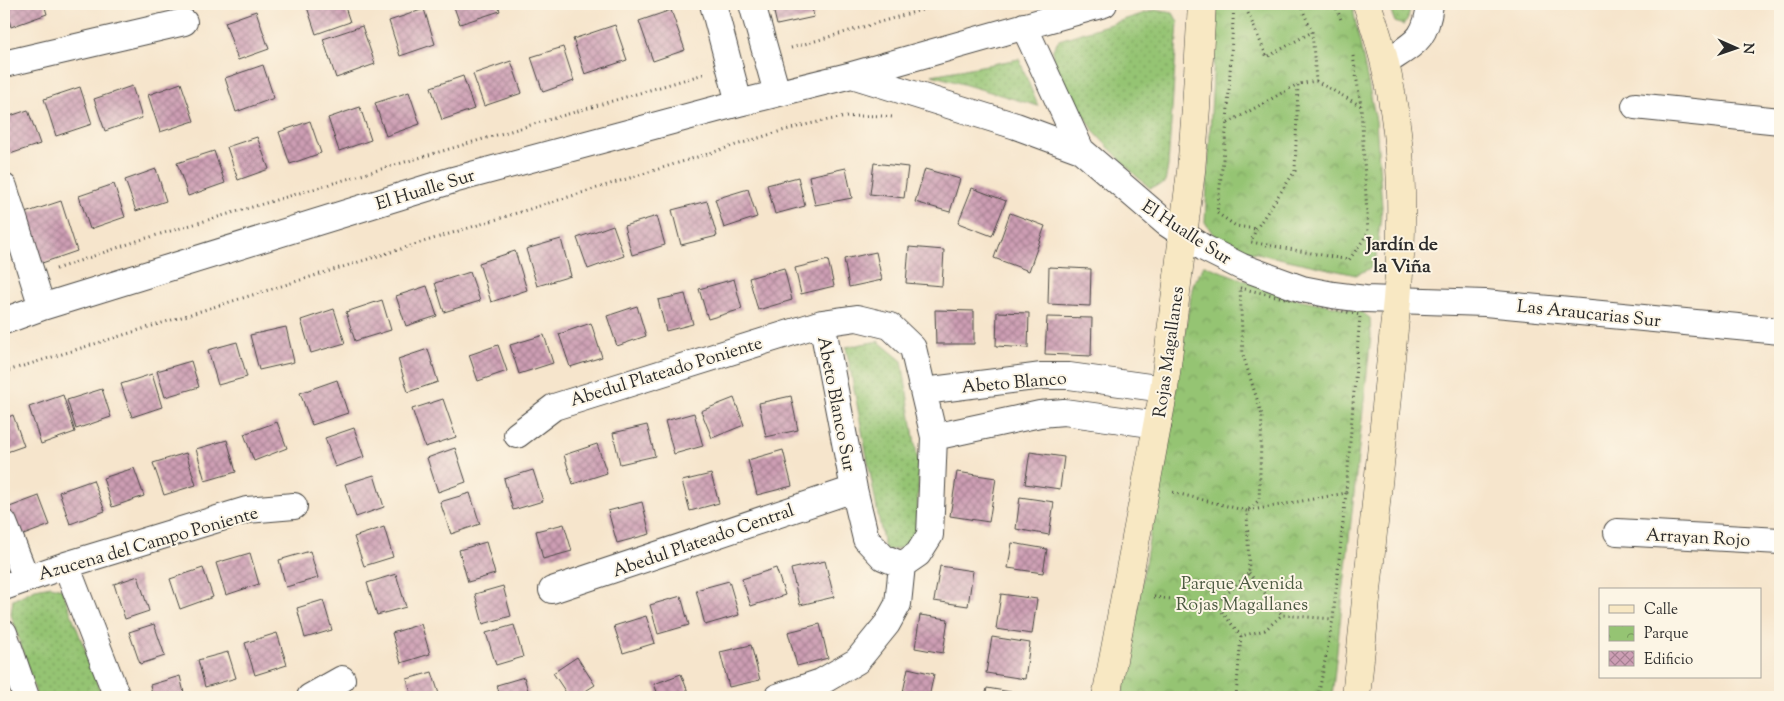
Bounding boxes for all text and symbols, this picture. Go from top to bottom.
north arrow [1712,22,1762,72]
text: N [1737,42,1757,54]
street label: El Hualle Sur [373,163,479,218]
street label: El Hualle Sur [1136,195,1236,273]
district label: Jardín de la Viña [1364,232,1438,281]
street label: Rojas Magallanes [1148,285,1192,420]
street label: Las Araucarias Sur [1516,295,1662,335]
street label: Abedul Plateado Poniente [567,331,766,415]
street label: Abeto Blanco Sur [809,335,861,474]
street label: Abeto Blanco [961,366,1068,402]
street label: Abedul Plateado Central [609,499,798,585]
street label: Azucena del Campo Poniente [36,501,261,589]
street label: Arrayan Rojo [1645,523,1751,555]
park label: Parque Avenida Rojas Magallanes [1176,572,1308,619]
legend [1599,588,1762,678]
text: Calle [1644,600,1678,621]
text: Parque [1644,624,1688,645]
text: Edificio [1644,650,1693,671]

